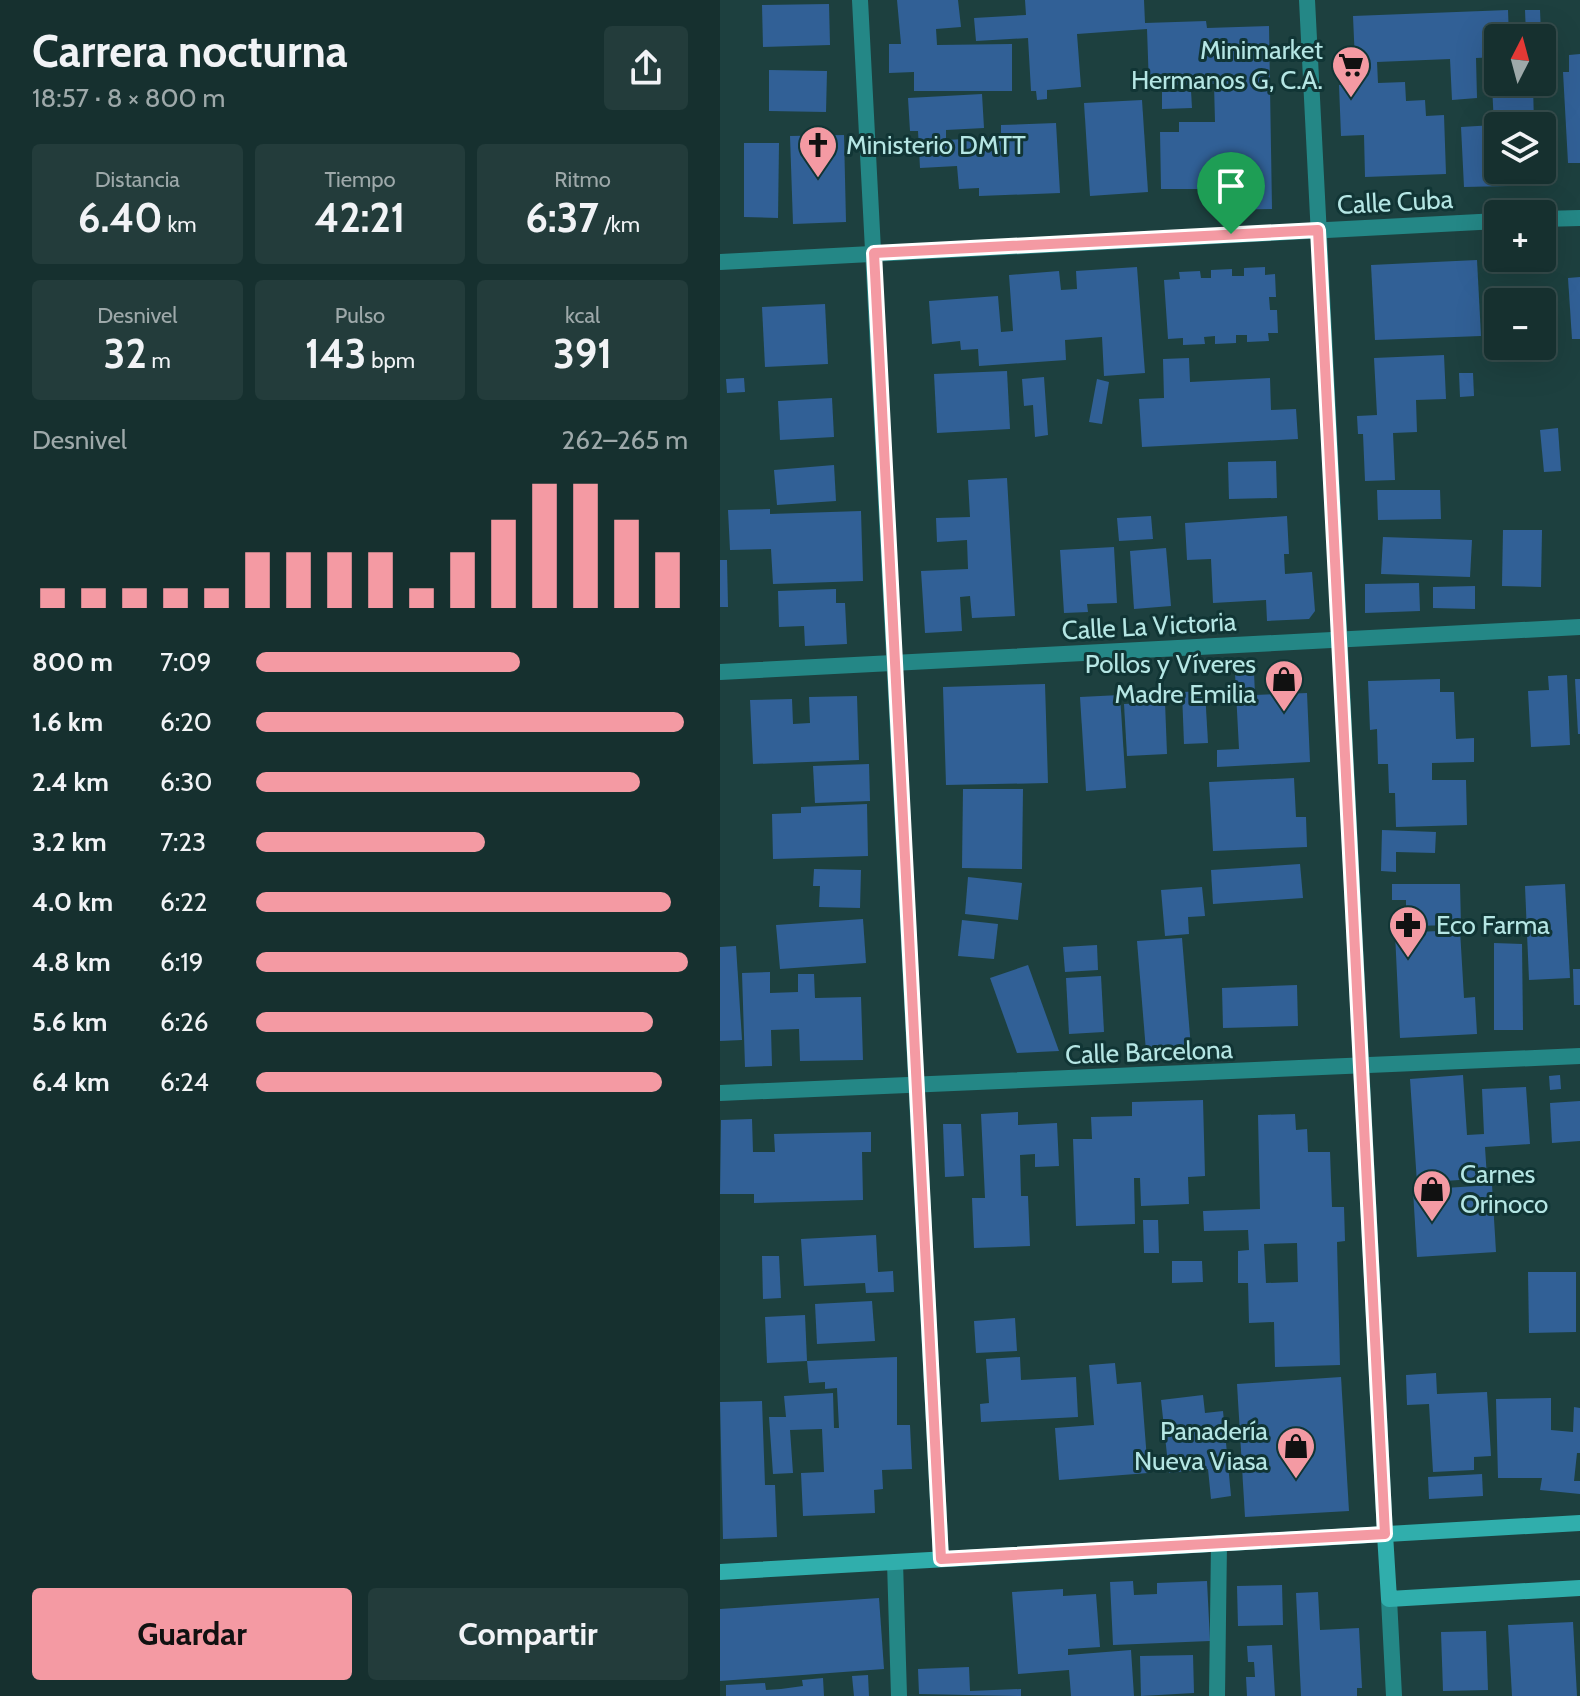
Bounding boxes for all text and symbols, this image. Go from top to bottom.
north arrow [1484,24,1556,96]
map controls [1484,24,1556,360]
text: Carrera nocturna [32,25,348,78]
button: share [604,26,688,110]
place label: Minimarket Hermanos G, C.A. [1131,34,1323,96]
supermarket icon: Minimarket Hermanos G, C.A. [1330,44,1372,99]
text: 18:57 · 8 × 800 m [32,82,225,114]
button: layers [1484,112,1556,184]
church icon: Ministerio DMTT [797,124,839,179]
place label: Ministerio DMTT [846,129,1026,161]
pin [1197,152,1265,234]
icon: arrive [1209,164,1253,208]
text: Distancia [95,166,180,193]
text: Tiempo [324,166,396,193]
text: Ritmo [554,166,611,193]
street label: Calle Cuba [1336,183,1454,221]
text: 6.40 [78,193,163,242]
text: 42:21 [315,193,405,242]
text: 6:37 [525,193,599,242]
button: + [1484,200,1556,272]
text: km [163,211,197,238]
text: /km [599,211,640,238]
button: − [1484,288,1556,360]
text: Desnivel [97,302,177,329]
text: Pulso [335,302,385,329]
text: kcal [565,302,600,329]
text: 32 [104,329,147,378]
text: 143 [305,329,366,378]
text: 391 [553,329,612,378]
text: m [147,347,171,374]
text: bpm [366,347,415,374]
text: Desnivel [32,424,127,456]
text: 262–265 m [562,424,688,456]
street label: Calle La Victoria [1061,605,1238,647]
text: 800 m [32,646,113,678]
text: 7:09 [160,646,211,678]
place label: Pollos y Víveres Madre Emilia [1085,648,1257,710]
shop icon: Pollos y Víveres Madre Emilia [1263,658,1305,713]
text: 1.6 km [32,706,103,738]
text: 6:20 [160,706,212,738]
text: 2.4 km [32,766,109,798]
text: 6:30 [160,766,212,798]
text: 3.2 km [32,826,107,858]
text: 7:23 [160,826,206,858]
text: 4.0 km [32,886,113,918]
text: 6:22 [160,886,207,918]
pharmacy icon: Eco Farma [1387,904,1429,959]
place label: Eco Farma [1436,909,1550,941]
text: 4.8 km [32,946,111,978]
text: 6:19 [160,946,203,978]
text: 5.6 km [32,1006,107,1038]
text: 6:26 [160,1006,209,1038]
street label: Calle Barcelona [1065,1033,1234,1071]
text: 6.4 km [32,1066,110,1098]
text: 6:24 [160,1066,209,1098]
place label: Carnes Orinoco [1460,1158,1548,1220]
shop icon: Carnes Orinoco [1411,1168,1453,1223]
place label: Panadería Nueva Viasa [1134,1415,1269,1477]
shop icon: Panadería Nueva Viasa [1275,1425,1317,1480]
button: Guardar [32,1588,352,1680]
button: Compartir [368,1588,688,1680]

